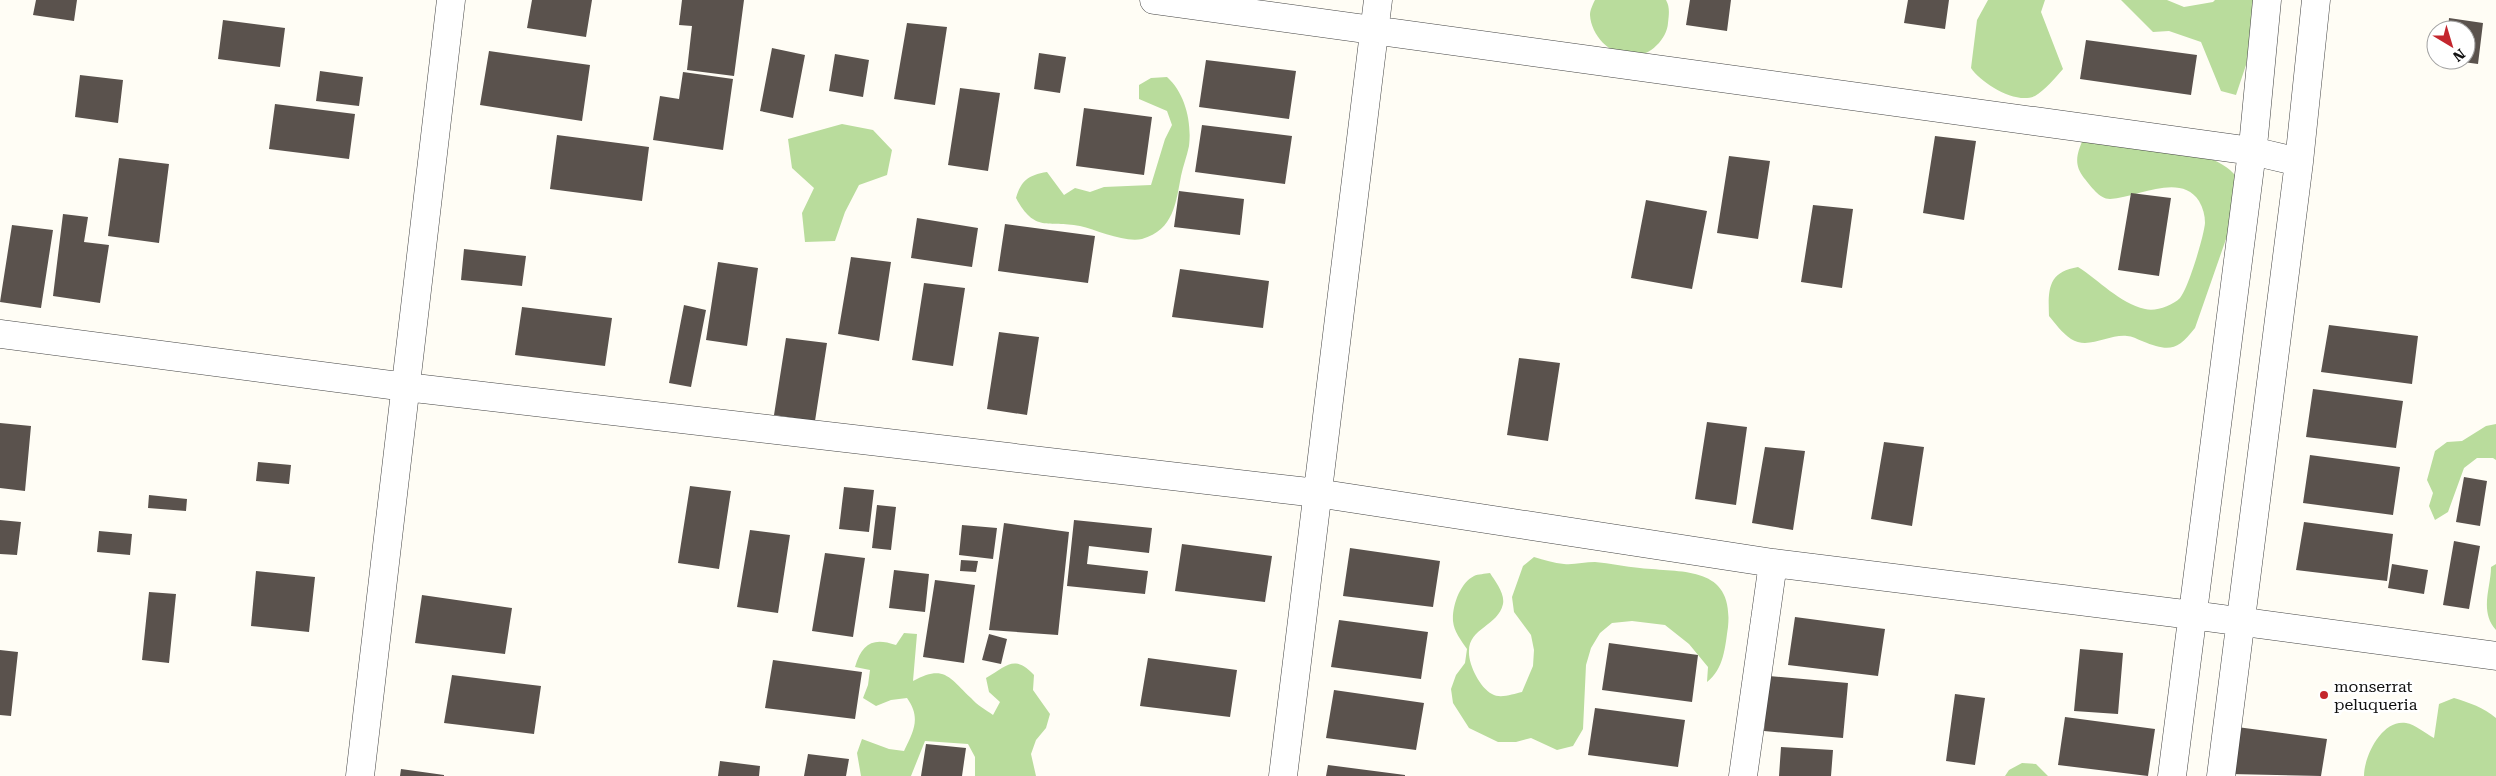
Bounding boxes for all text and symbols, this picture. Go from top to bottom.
north arrow [2426,20,2476,70]
text: N [2450,46,2468,65]
place label: monserrat peluqueria [2334,677,2418,714]
marker: monserrat peluqueria [2318,689,2330,701]

